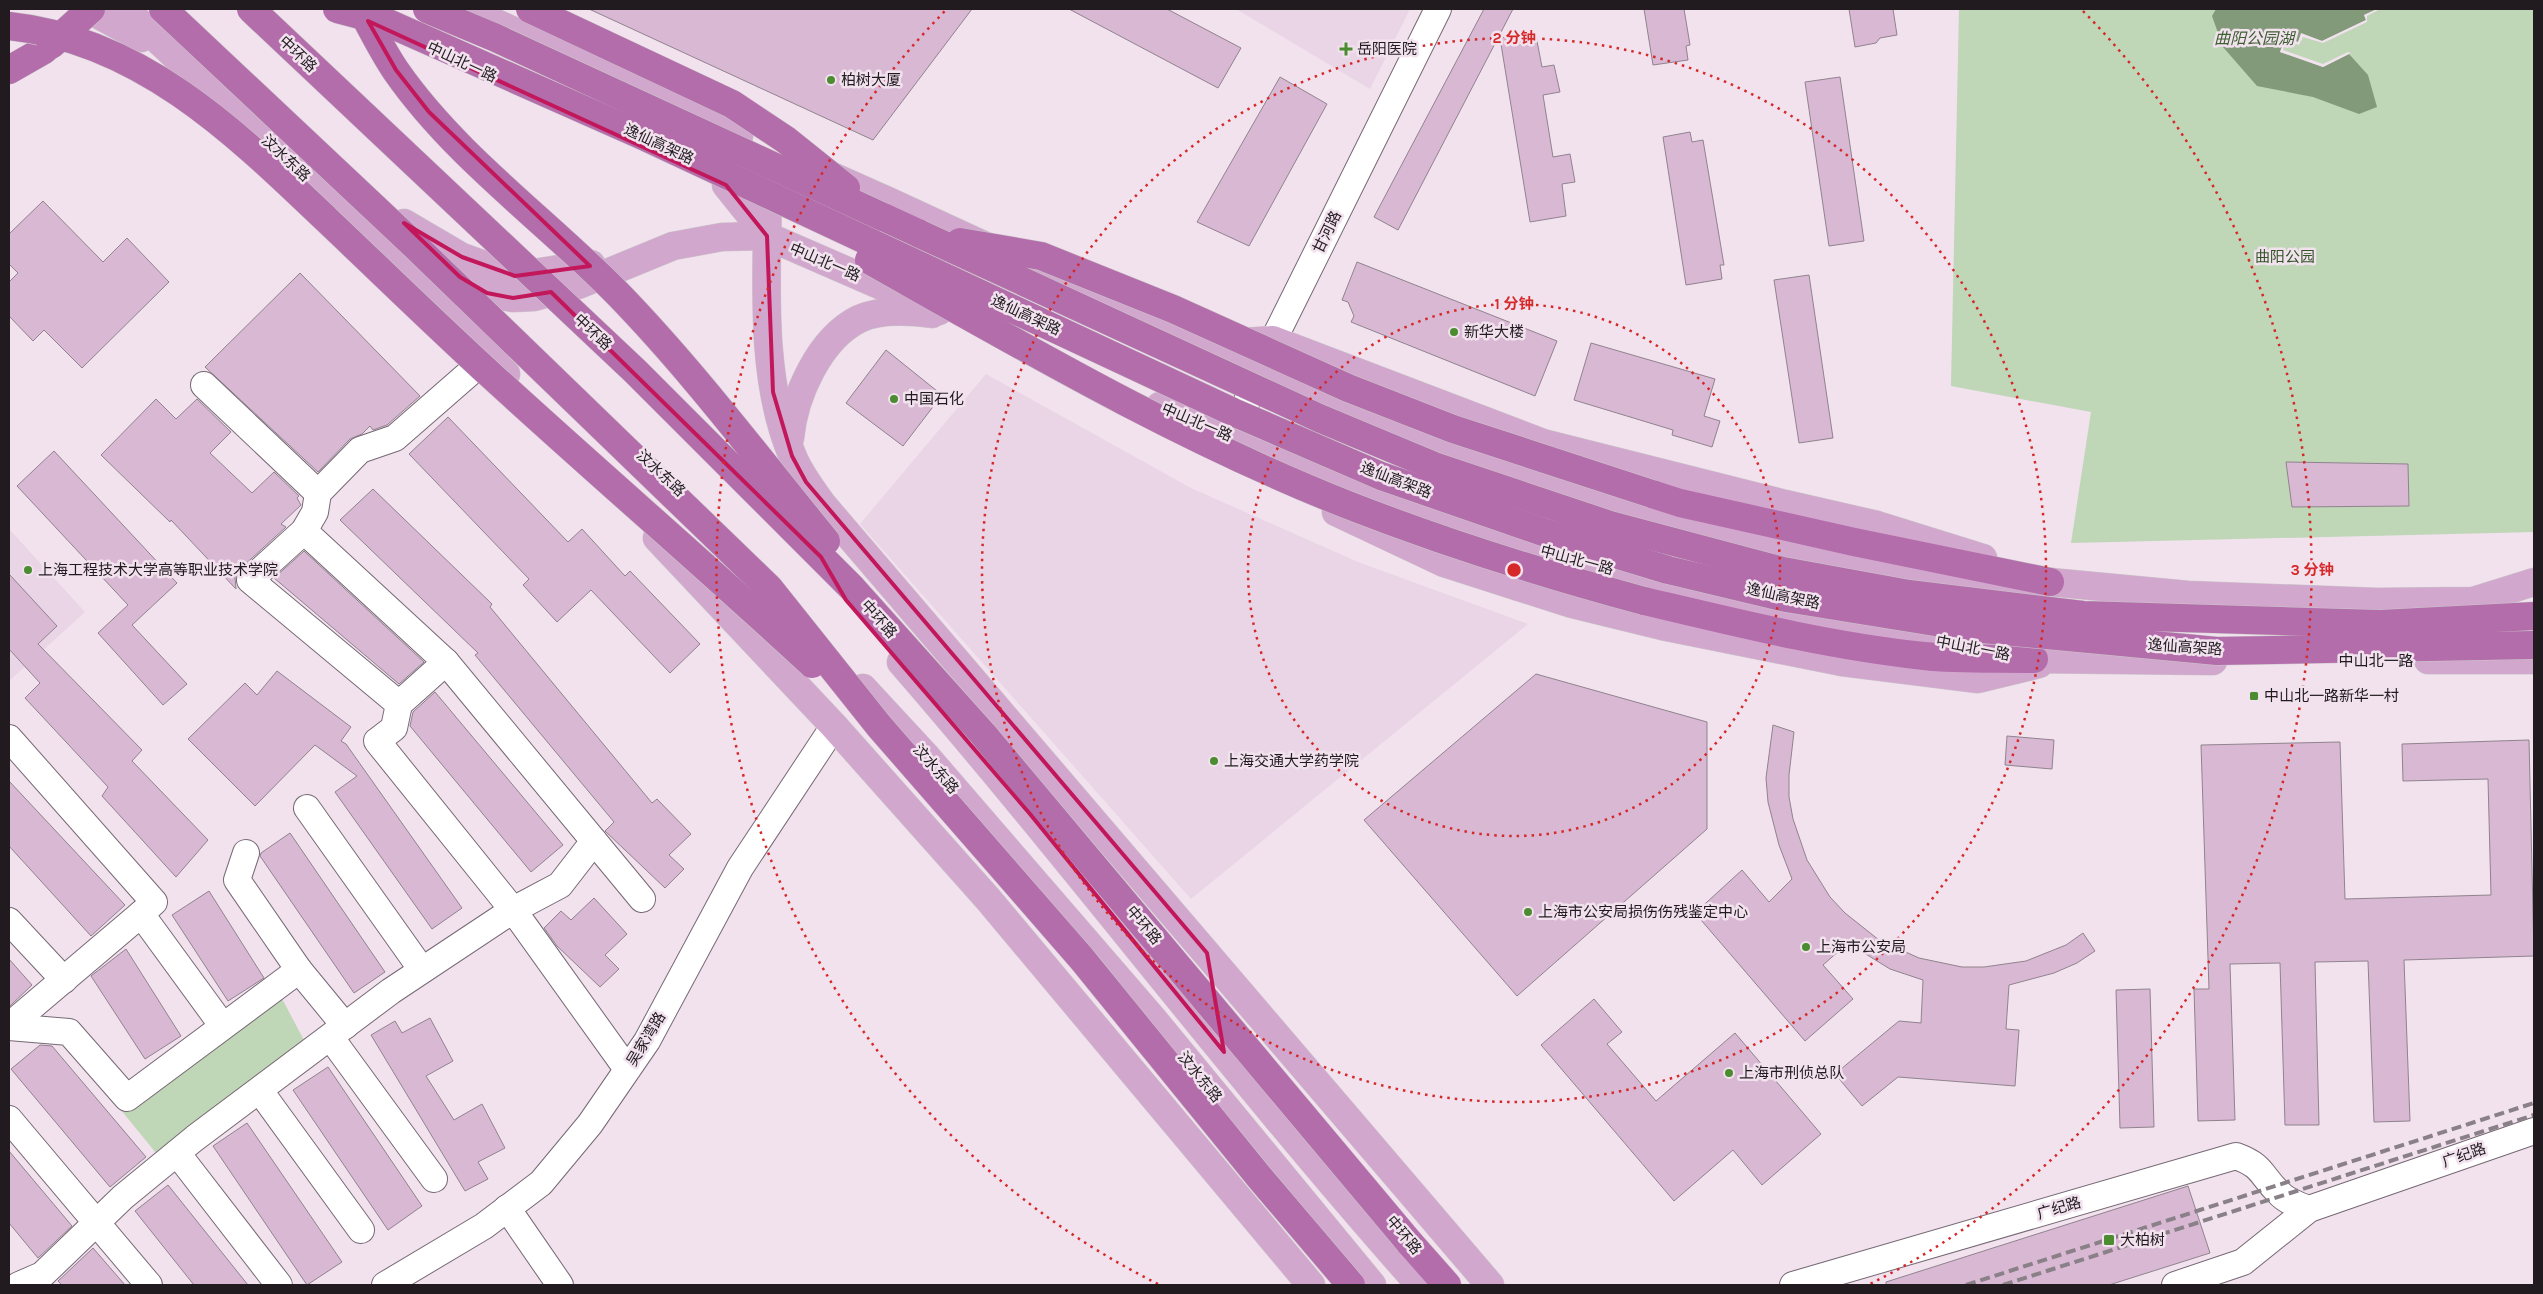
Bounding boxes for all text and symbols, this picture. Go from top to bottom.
text: 2 分钟 [1493,29,1535,47]
water label: 曲阳公园湖 [2214,29,2297,48]
street label: 中环路 [275,32,321,76]
street label: 中山北一路 [424,38,500,86]
place label: 岳阳医院 [1357,40,1417,58]
marker: 岳阳医院 [1339,42,1353,56]
place label: 柏树大厦 [841,71,901,89]
marker: 柏树大厦 [825,74,837,86]
street label: 逸仙高架路 [621,120,697,168]
street label: 汶水东路 [258,131,314,185]
street label: 甘河路 [1309,208,1345,256]
street label: 中山北一路 [787,239,863,285]
park label: 曲阳公园 [2255,248,2315,266]
street label: 逸仙高架路 [988,291,1064,339]
text: 1 分钟 [1494,295,1534,313]
street label: 中环路 [570,310,616,354]
place label: 新华大楼 [1464,323,1524,341]
marker: 新华大楼 [1448,326,1460,338]
place label: 中国石化 [904,390,964,408]
marker: 中国石化 [888,393,900,405]
street label: 中山北一路 [1159,399,1235,445]
street label: 汶水东路 [633,446,689,500]
street label: 逸仙高架路 [1358,458,1434,502]
street label: 中山北一路 [1538,542,1616,578]
place label: 上海工程技术大学高等职业技术学院 [38,561,278,579]
centre of rings [1505,561,1523,579]
text: 3 分钟 [2290,561,2334,579]
marker: 上海工程技术大学高等职业技术学院 [22,564,34,576]
street label: 逸仙高架路 [1744,579,1822,613]
street label: 中环路 [857,596,901,642]
street label: 中山北一路 [1934,632,2012,664]
street label: 逸仙高架路 [2147,635,2223,659]
street label: 中山北一路 [2338,652,2414,670]
place label: 中山北一路新华一村 [2264,687,2399,705]
marker: 中山北一路新华一村 [2248,690,2260,702]
street label: 汶水东路 [910,740,962,798]
place label: 上海交通大学药学院 [1224,752,1359,770]
marker: 上海交通大学药学院 [1208,755,1220,767]
street label: 中环路 [1123,902,1165,948]
place label: 上海市公安局损伤伤残鉴定中心 [1538,903,1748,921]
marker: 上海市公安局损伤伤残鉴定中心 [1522,906,1534,918]
place label: 上海市公安局 [1816,938,1906,956]
marker: 上海市公安局 [1800,941,1812,953]
street label: 吴家湾路 [623,1009,669,1069]
street label: 汶水东路 [1174,1048,1226,1106]
place label: 上海市刑侦总队 [1739,1064,1844,1082]
marker: 上海市刑侦总队 [1723,1067,1735,1079]
street label: 广纪路 [2440,1139,2488,1171]
street label: 广纪路 [2035,1193,2083,1223]
street label: 中环路 [1383,1212,1425,1258]
place label: 大柏树 [2120,1231,2165,1249]
marker: 大柏树 [2102,1233,2116,1247]

